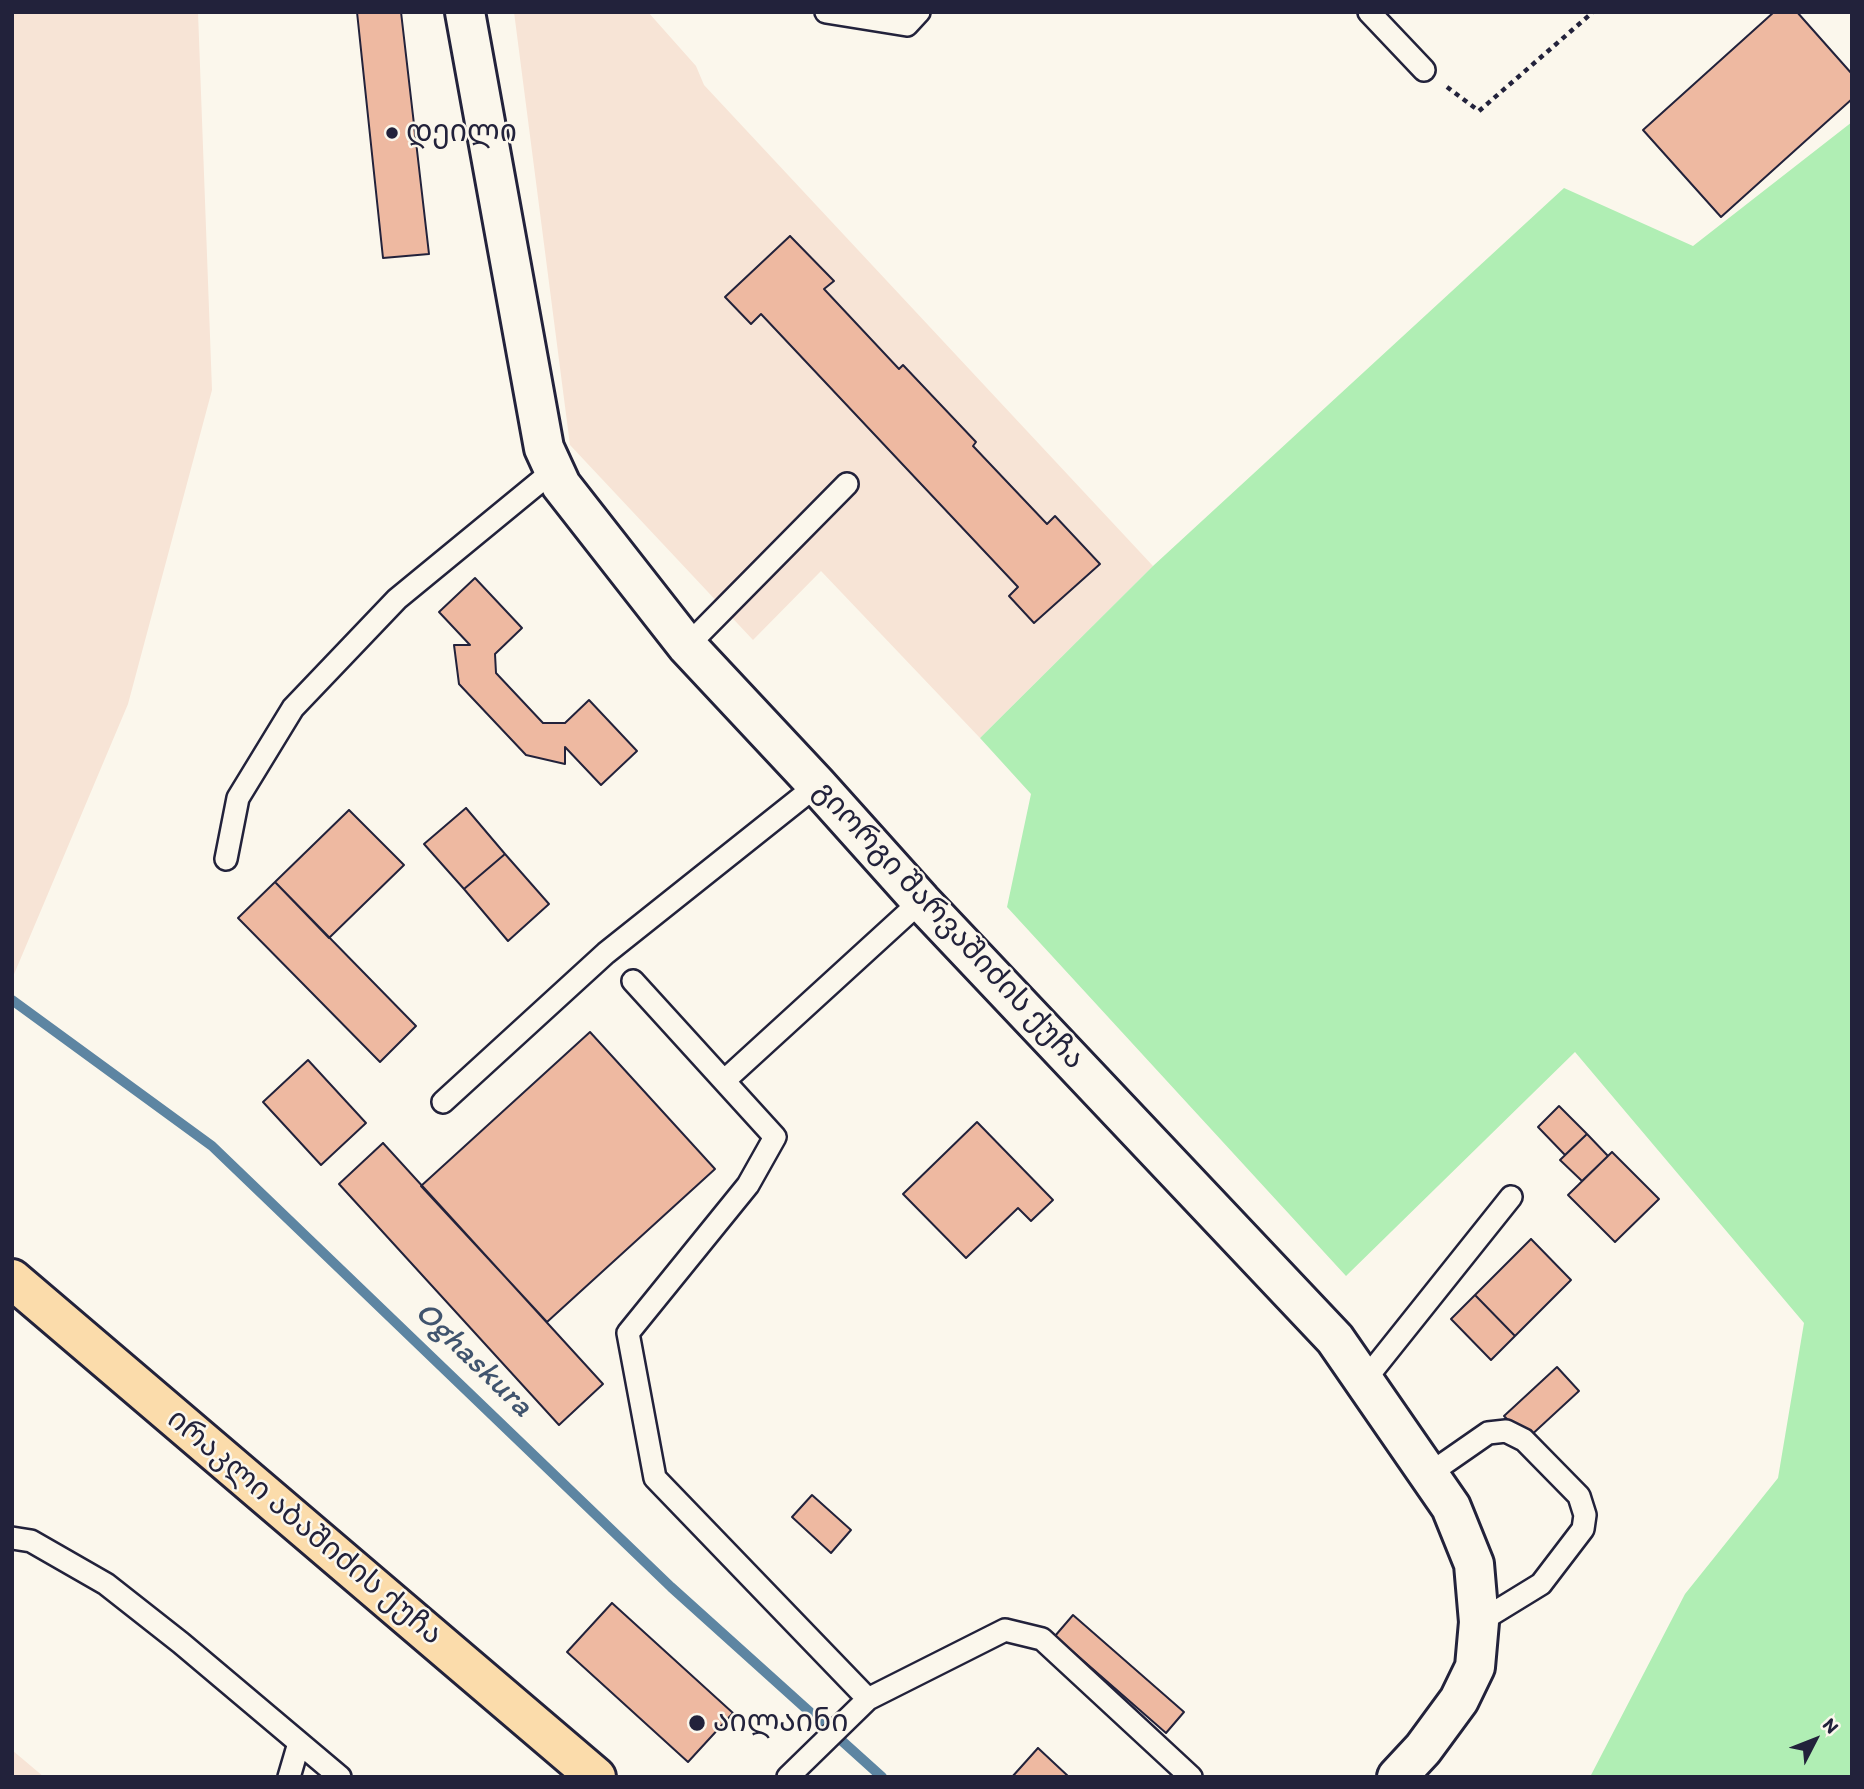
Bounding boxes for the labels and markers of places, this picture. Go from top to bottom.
place label: დეილი [406,115,517,151]
marker: დეილი [384,125,400,141]
place label: აილაინი [713,1705,848,1741]
marker: აილაინი [687,1713,707,1733]

